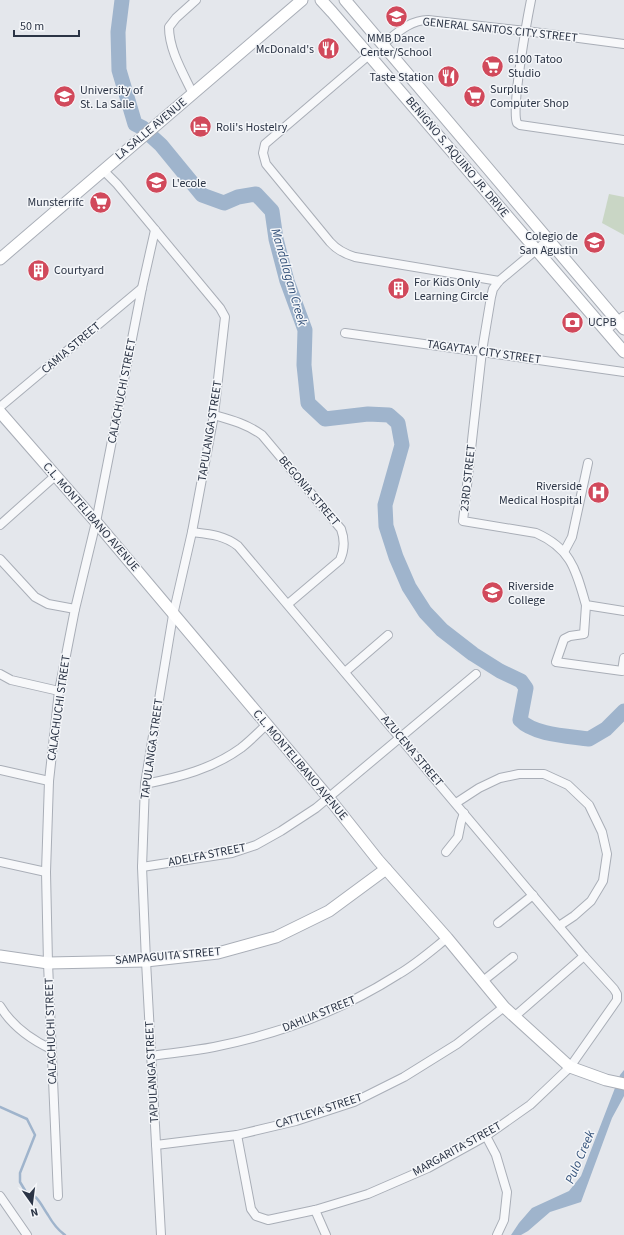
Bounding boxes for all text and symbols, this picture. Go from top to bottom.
school or university icon: MMB Dance Center/School [383,4,409,30]
scale bar [14,12,79,38]
street label: GENERAL SANTOS CITY STREET [422,13,579,47]
text: 50 m [20,18,44,35]
place label: MMB Dance Center/School [360,30,432,61]
restaurant icon: McDonald's [316,36,342,62]
place label: McDonald's [256,41,314,58]
place label: 6100 Tatoo Studio [508,51,563,82]
supermarket icon: 6100 Tatoo Studio [480,53,506,79]
restaurant icon: Taste Station [436,64,462,90]
place label: Taste Station [369,69,434,86]
place label: Surplus Computer Shop [490,81,569,112]
place label: University of St. La Salle [80,82,143,113]
supermarket icon: Surplus Computer Shop [461,83,487,109]
school or university icon: University of St. La Salle [51,84,77,110]
street label: BENIGNO S. AQUINO JR. DRIVE [401,93,513,221]
street label: LA SALLE AVENUE [112,94,190,164]
hotel icon: Roli's Hostelry [188,114,214,140]
place label: Roli's Hostelry [216,119,288,136]
school or university icon: L'ecole [143,170,169,196]
place label: L'ecole [172,175,206,192]
supermarket icon: Munsterrifc [87,189,113,215]
place label: Munsterrifc [27,194,85,211]
water label: Mandalagan Creek [266,226,312,329]
place label: Colegio de San Agustin [519,228,578,259]
school or university icon: Colegio de San Agustin [581,230,607,256]
building icon: Courtyard [26,257,52,283]
place label: Courtyard [54,262,104,279]
place label: For Kids Only Learning Circle [414,274,489,305]
building icon: For Kids Only Learning Circle [386,276,412,302]
bank icon: UCPB [559,309,585,335]
place label: UCPB [588,314,616,331]
street label: CAMIA STREET [38,318,105,378]
street label: CALACHUCHI STREET [103,336,141,445]
street label: TAGAYTAY CITY STREET [426,336,543,368]
street label: TAPULANGA STREET [194,379,226,483]
street label: 23RD STREET [456,443,480,512]
street label: BEGONIA STREET [274,452,344,530]
street label: C.L. MONTELIBANO AVENUE [39,459,143,575]
place label: Riverside Medical Hospital [499,478,582,509]
hospital icon: Riverside Medical Hospital [585,480,611,506]
place label: Riverside College [508,578,554,609]
school or university icon: Riverside College [479,580,505,606]
street label: CALACHUCHI STREET [43,653,75,762]
street label: TAPULANGA STREET [136,697,168,801]
street label: C.L. MONTELIBANO AVENUE [249,706,351,824]
street label: AZUCENA STREET [377,711,447,791]
street label: ADELFA STREET [167,839,248,871]
street label: SAMPAGUITA STREET [114,943,222,969]
street label: CALACHUCHI STREET [41,977,61,1085]
street label: DAHLIA STREET [280,991,359,1036]
street label: TAPULANGA STREET [141,1020,163,1123]
street label: CATTLEYA STREET [273,1089,365,1133]
street label: MARGARITA STREET [409,1117,505,1181]
water label: Pulo Creek [561,1127,600,1187]
north arrow [12,1183,52,1223]
text: N [29,1204,40,1220]

